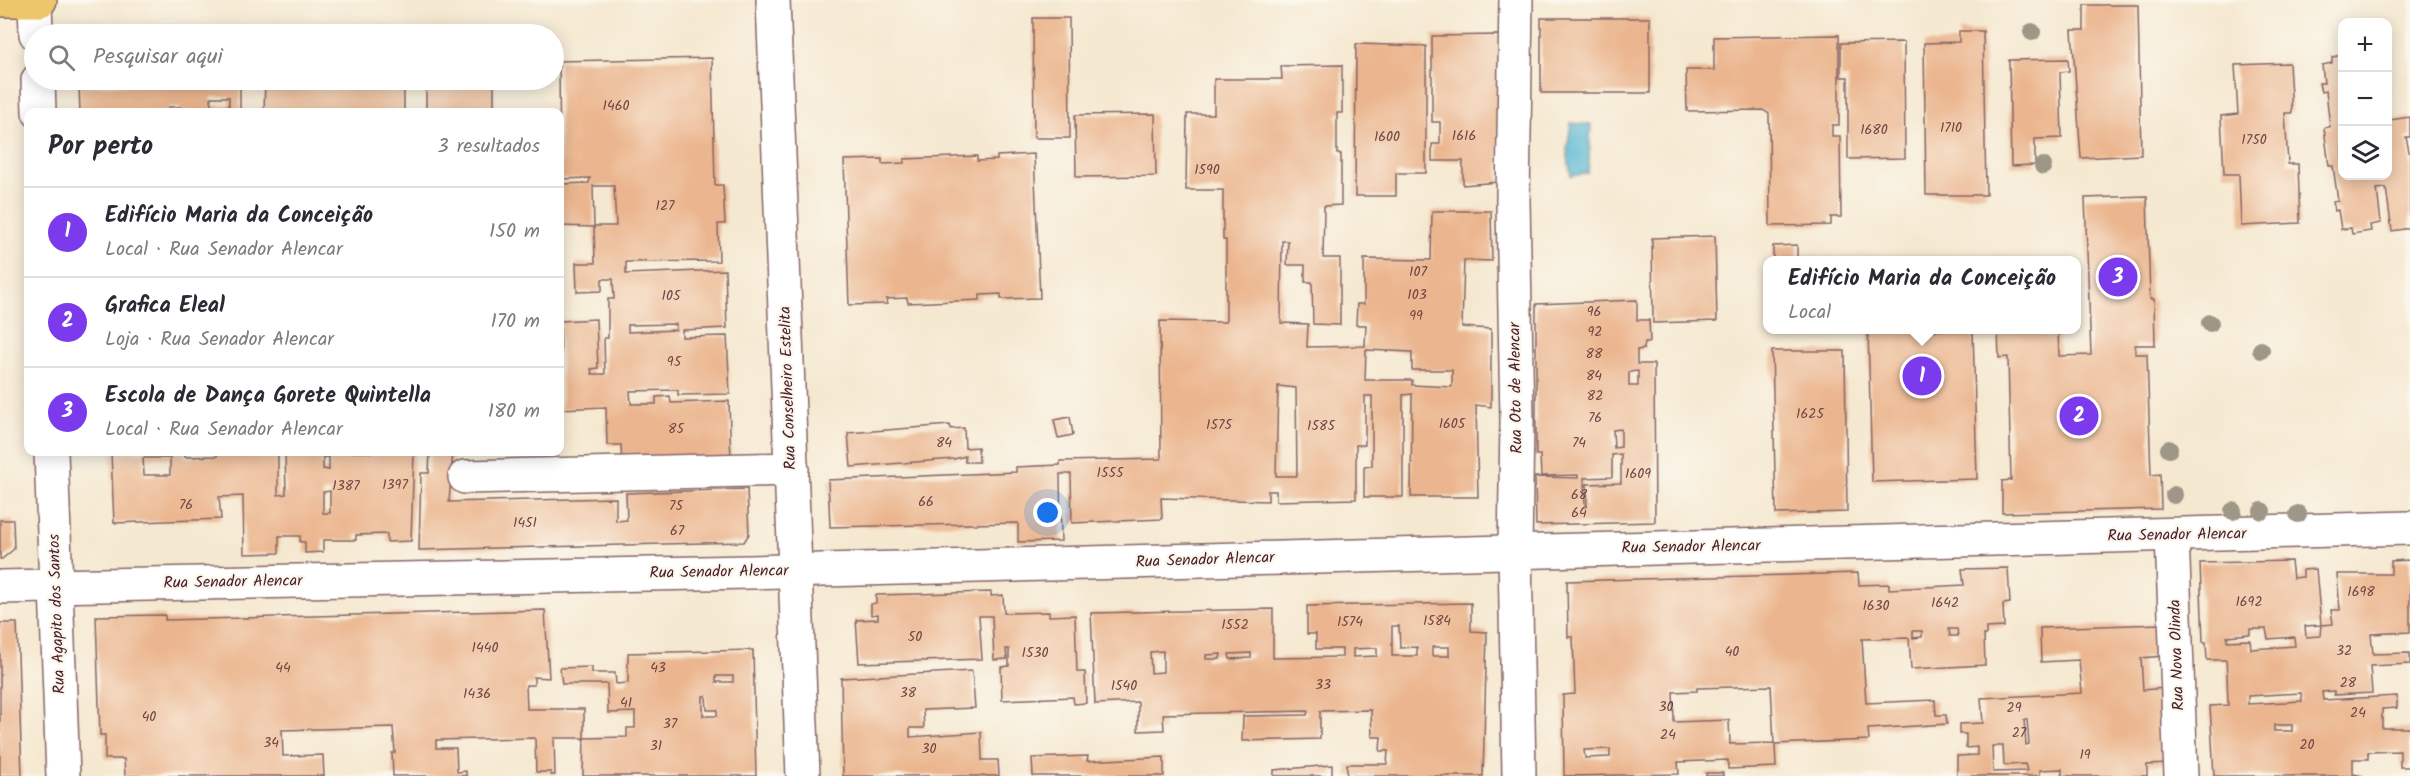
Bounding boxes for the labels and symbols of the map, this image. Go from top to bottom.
house number: 1460 [603,95,629,117]
house number: 1710 [1940,117,1962,139]
house number: 1680 [1860,119,1888,141]
house number: 1616 [1452,125,1476,147]
house number: 1600 [1374,126,1400,148]
house number: 1750 [2241,129,2267,151]
house number: 1590 [1194,159,1220,181]
house number: 127 [656,195,675,217]
pin: 3 [2098,254,2138,300]
house number: 107 [1409,261,1427,283]
house number: 103 [1407,284,1427,306]
house number: 105 [662,285,682,307]
house number: 96 [1587,301,1601,323]
house number: 99 [1409,305,1423,327]
street label: Rua Conselheiro Estelita [773,306,803,470]
street label: Rua Oto de Alencar [1502,320,1530,454]
house number: 92 [1588,321,1602,343]
house number: 88 [1586,343,1603,365]
house number: 95 [667,351,683,373]
pin: 1 [1902,354,1942,398]
house number: 84 [1586,365,1602,387]
house number: 82 [1587,385,1603,407]
pin: 2 [2060,394,2098,438]
house number: 1625 [1796,403,1825,425]
house number: 76 [1588,407,1602,429]
house number: 1605 [1439,413,1467,435]
house number: 1575 [1206,414,1233,436]
house number: 1585 [1307,415,1336,437]
house number: 85 [668,418,685,440]
house number: 84 [936,432,952,454]
house number: 74 [1572,432,1586,454]
house number: 1555 [1097,462,1125,484]
house number: 1609 [1625,463,1651,485]
house number: 1397 [382,474,408,496]
house number: 1387 [332,475,360,497]
house number: 68 [1571,484,1588,506]
house number: 66 [918,491,934,513]
house number: 76 [179,494,193,516]
house number: 75 [669,495,684,517]
your location [1033,498,1062,527]
house number: 64 [1571,502,1587,524]
house number: 1451 [513,512,537,534]
house number: 67 [670,520,685,542]
street label: Rua Senador Alencar [2107,521,2248,549]
street label: Rua Agapito dos Santos [42,533,72,695]
street label: Rua Senador Alencar [1621,533,1762,561]
street label: Rua Senador Alencar [1135,545,1277,575]
street label: Rua Senador Alencar [649,558,790,586]
street label: Rua Senador Alencar [163,568,304,596]
house number: 1698 [2347,581,2375,603]
house number: 1692 [2235,591,2263,613]
house number: 1642 [1931,592,1959,614]
house number: 1630 [1862,595,1890,617]
street label: Rua Nova Olinda [2163,599,2191,711]
house number: 1584 [1423,610,1451,632]
house number: 1574 [1337,611,1363,633]
house number: 1552 [1221,614,1249,636]
house number: 50 [908,626,922,648]
house number: 1440 [472,637,498,659]
house number: 32 [2336,640,2352,662]
house number: 40 [1725,641,1739,663]
house number: 1530 [1022,642,1048,664]
house number: 44 [275,657,291,679]
house number: 43 [650,657,666,679]
house number: 28 [2340,672,2357,694]
house number: 33 [1315,674,1331,696]
house number: 1540 [1111,675,1137,697]
house number: 38 [900,682,917,704]
house number: 1436 [463,683,491,705]
house number: 41 [620,692,632,714]
house number: 30 [1659,696,1674,718]
house number: 29 [2007,697,2022,719]
house number: 24 [2350,702,2366,724]
house number: 40 [142,706,156,728]
house number: 37 [663,713,678,735]
house number: 27 [2012,722,2027,744]
house number: 24 [1660,724,1676,746]
house number: 34 [263,732,279,754]
house number: 20 [2299,734,2315,756]
house number: 31 [650,735,662,757]
house number: 30 [922,738,937,760]
house number: 19 [2079,744,2091,766]

